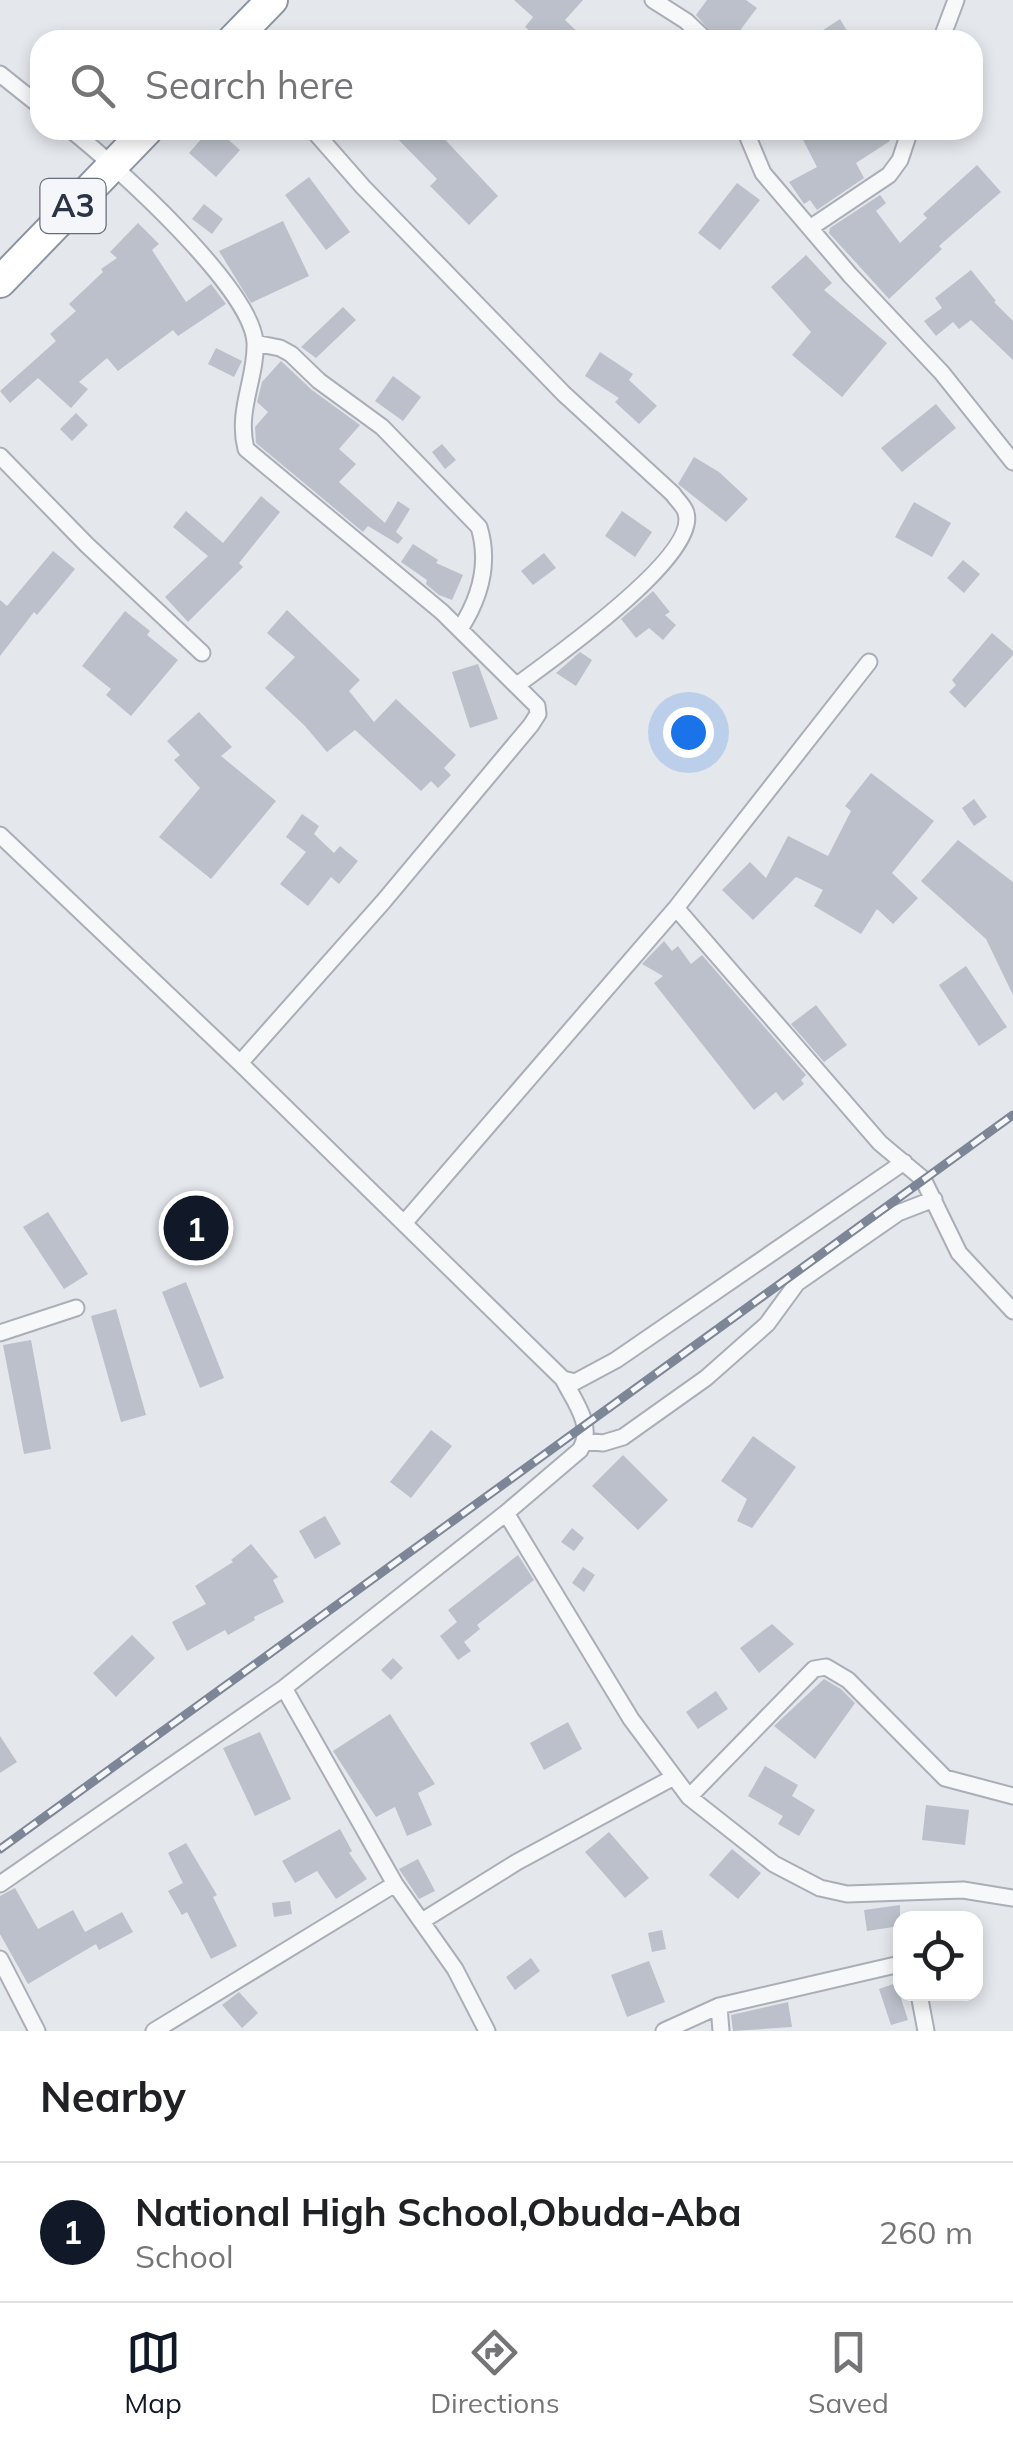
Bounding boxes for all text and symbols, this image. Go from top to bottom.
search box [30,30,983,140]
icon: search [65,58,120,113]
text: Search here [145,61,354,109]
road number: A3 [40,179,106,233]
your location [663,707,714,758]
pin: 1 [164,1190,228,1266]
map controls [893,1911,983,2001]
button: locate [893,1911,983,2001]
text: Nearby [40,2070,186,2123]
text: National High School,Obuda-Aba [135,2188,741,2236]
text: 1 [63,2212,82,2252]
text: 260 m [879,2212,973,2252]
text: School [135,2236,234,2276]
tab: Map [124,2325,182,2420]
tab: Directions [430,2325,560,2420]
tab: Saved [808,2325,889,2420]

